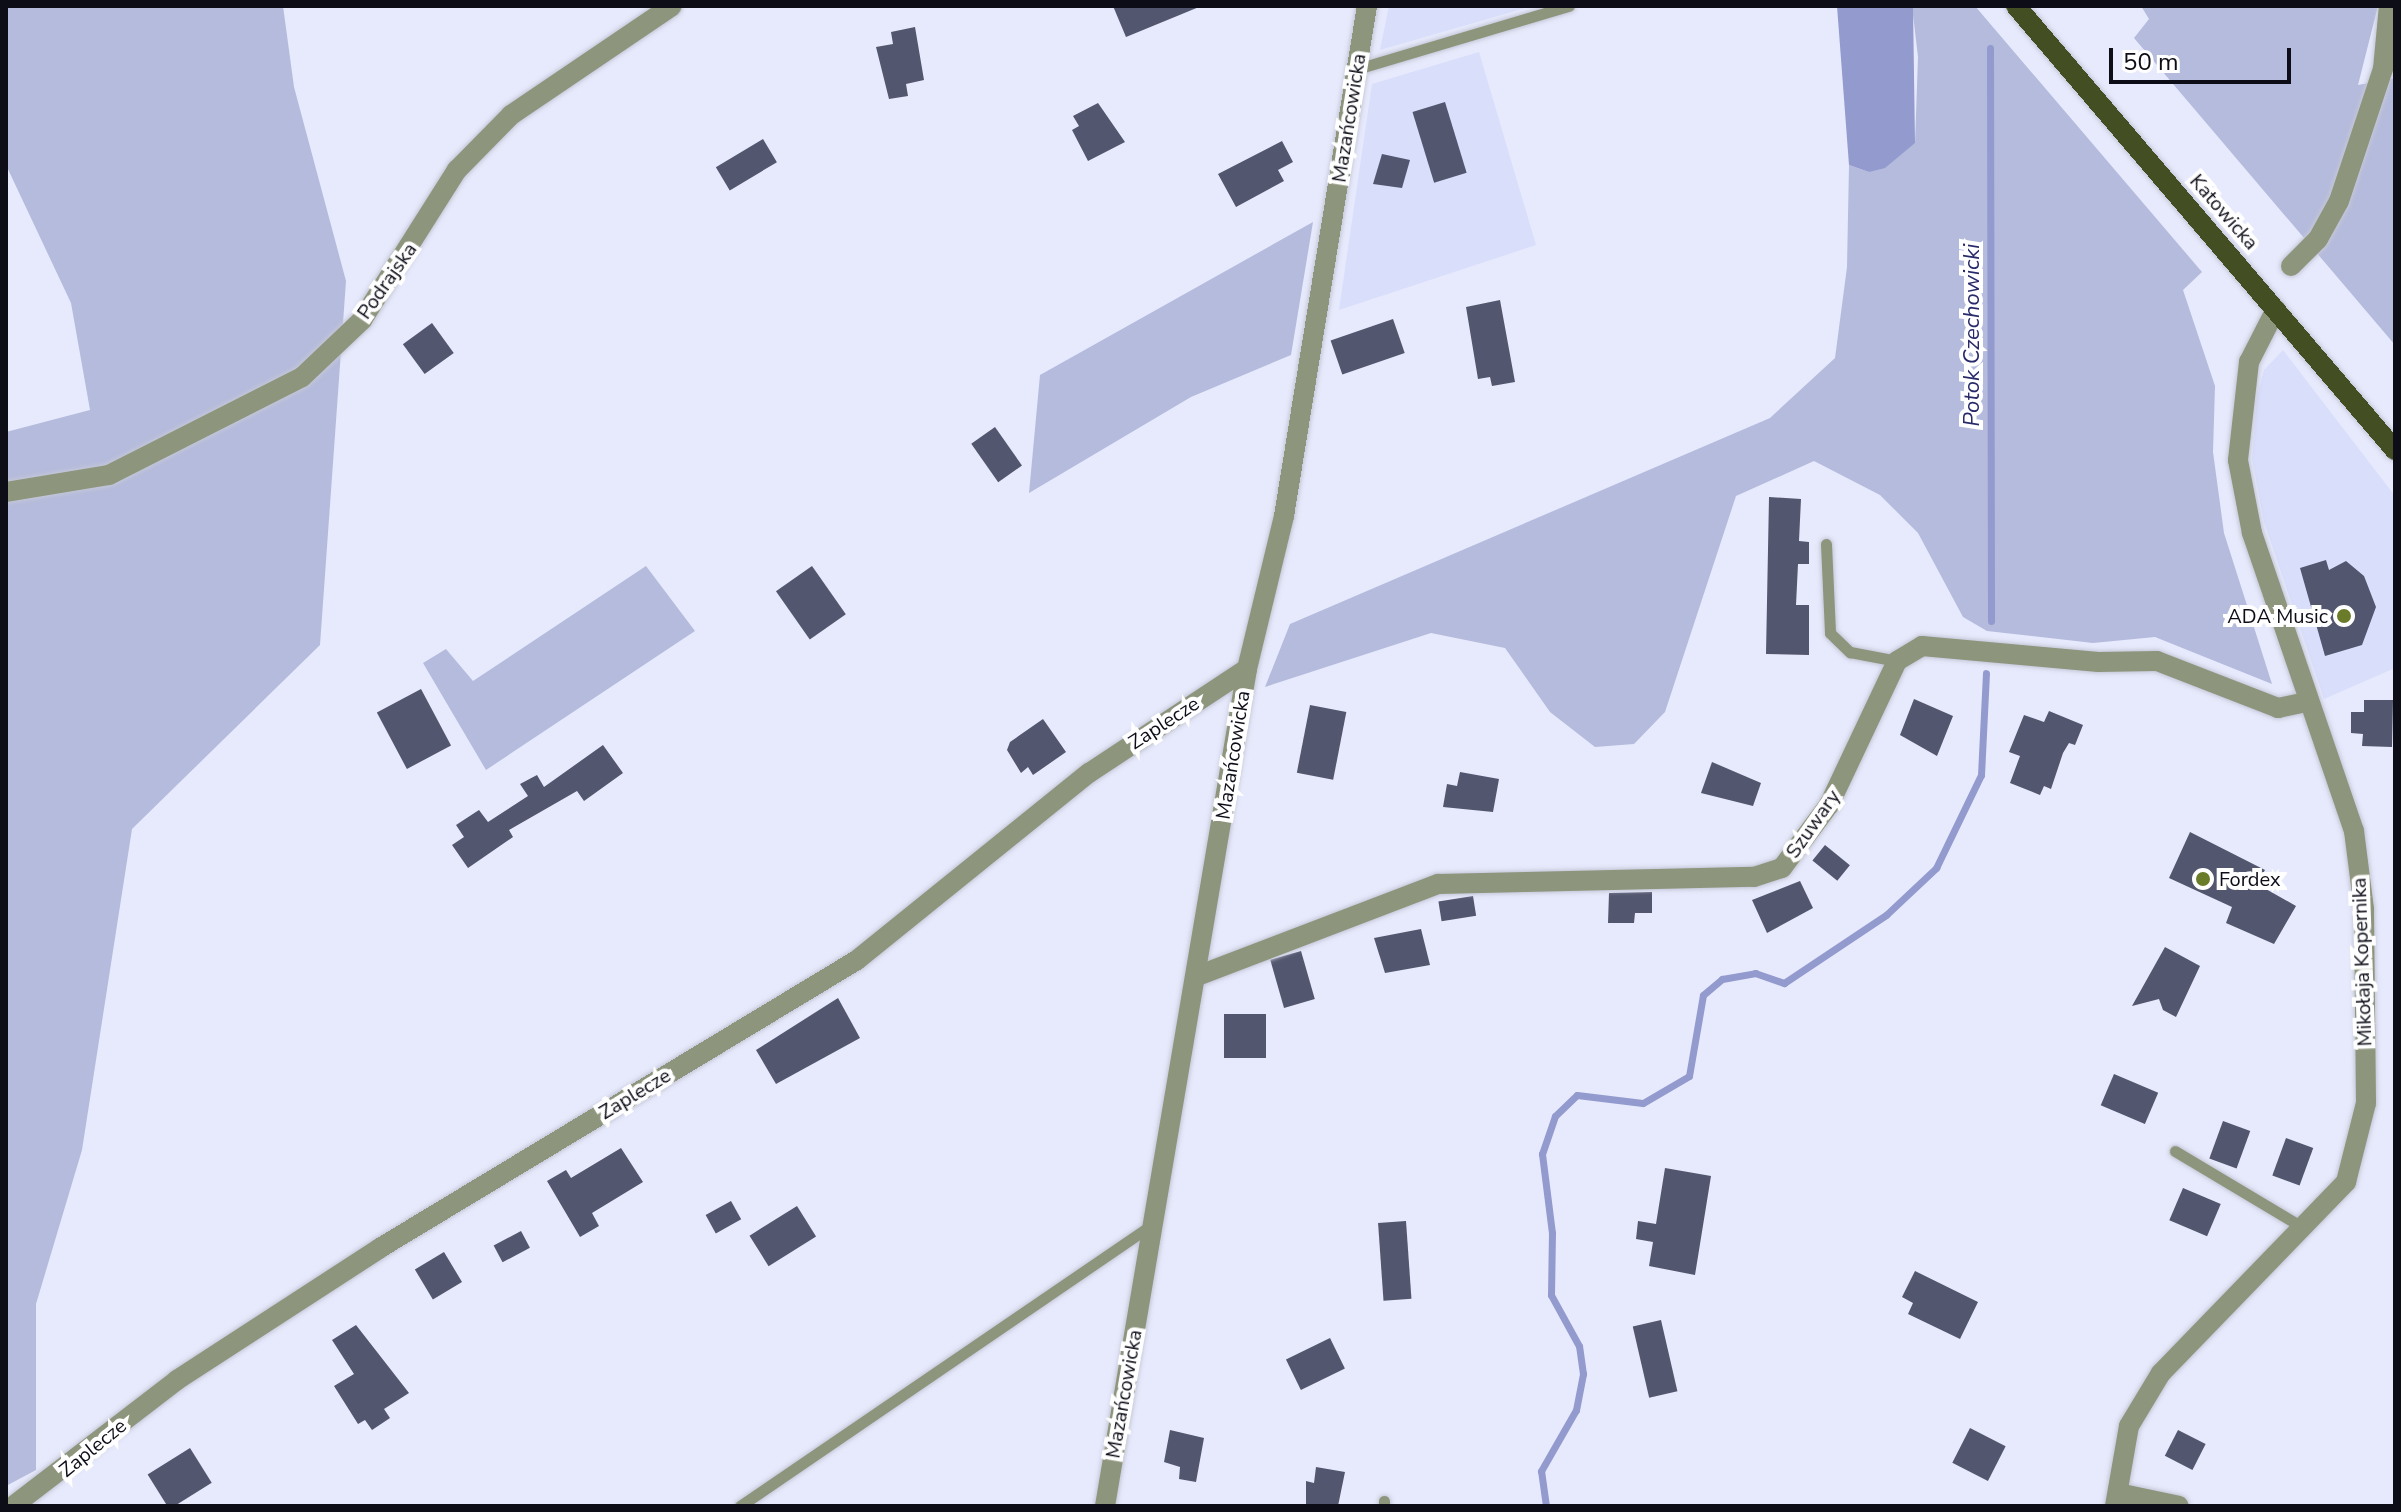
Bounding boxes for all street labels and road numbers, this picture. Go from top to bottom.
street label: Mazańcowicka [1327,52,1371,184]
street label: Katowicka [2185,169,2263,255]
street label: Podrajska [352,238,422,324]
street label: Mazańcowicka [1211,689,1255,821]
street label: Zaplecze [1124,691,1204,755]
street label: Szuwary [1781,785,1845,863]
street label: Mikołaja Kopernika [2347,877,2377,1047]
street label: Zaplecze [595,1063,675,1125]
street label: Mazańcowicka [1101,1328,1147,1460]
street label: Zaplecze [55,1414,131,1482]

